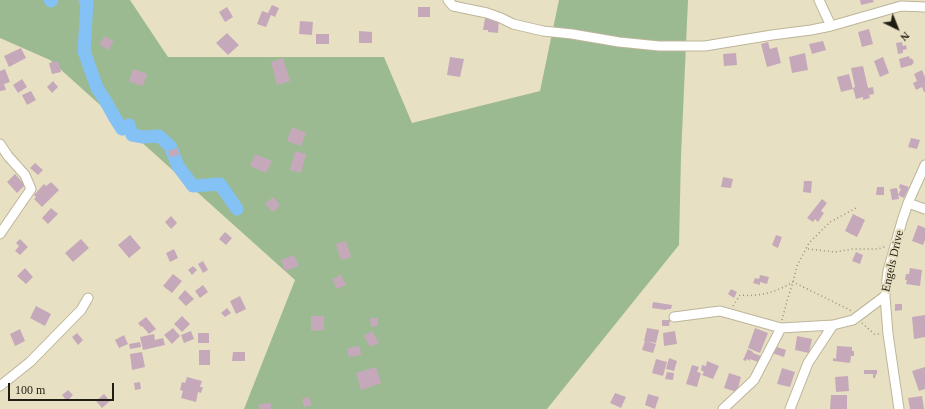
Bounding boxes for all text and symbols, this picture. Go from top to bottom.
north arrow [877,8,917,48]
text: N [898,30,912,44]
street label: Engels Drive [879,229,907,293]
scale bar [10,375,116,401]
text: 100 m [15,383,45,397]

